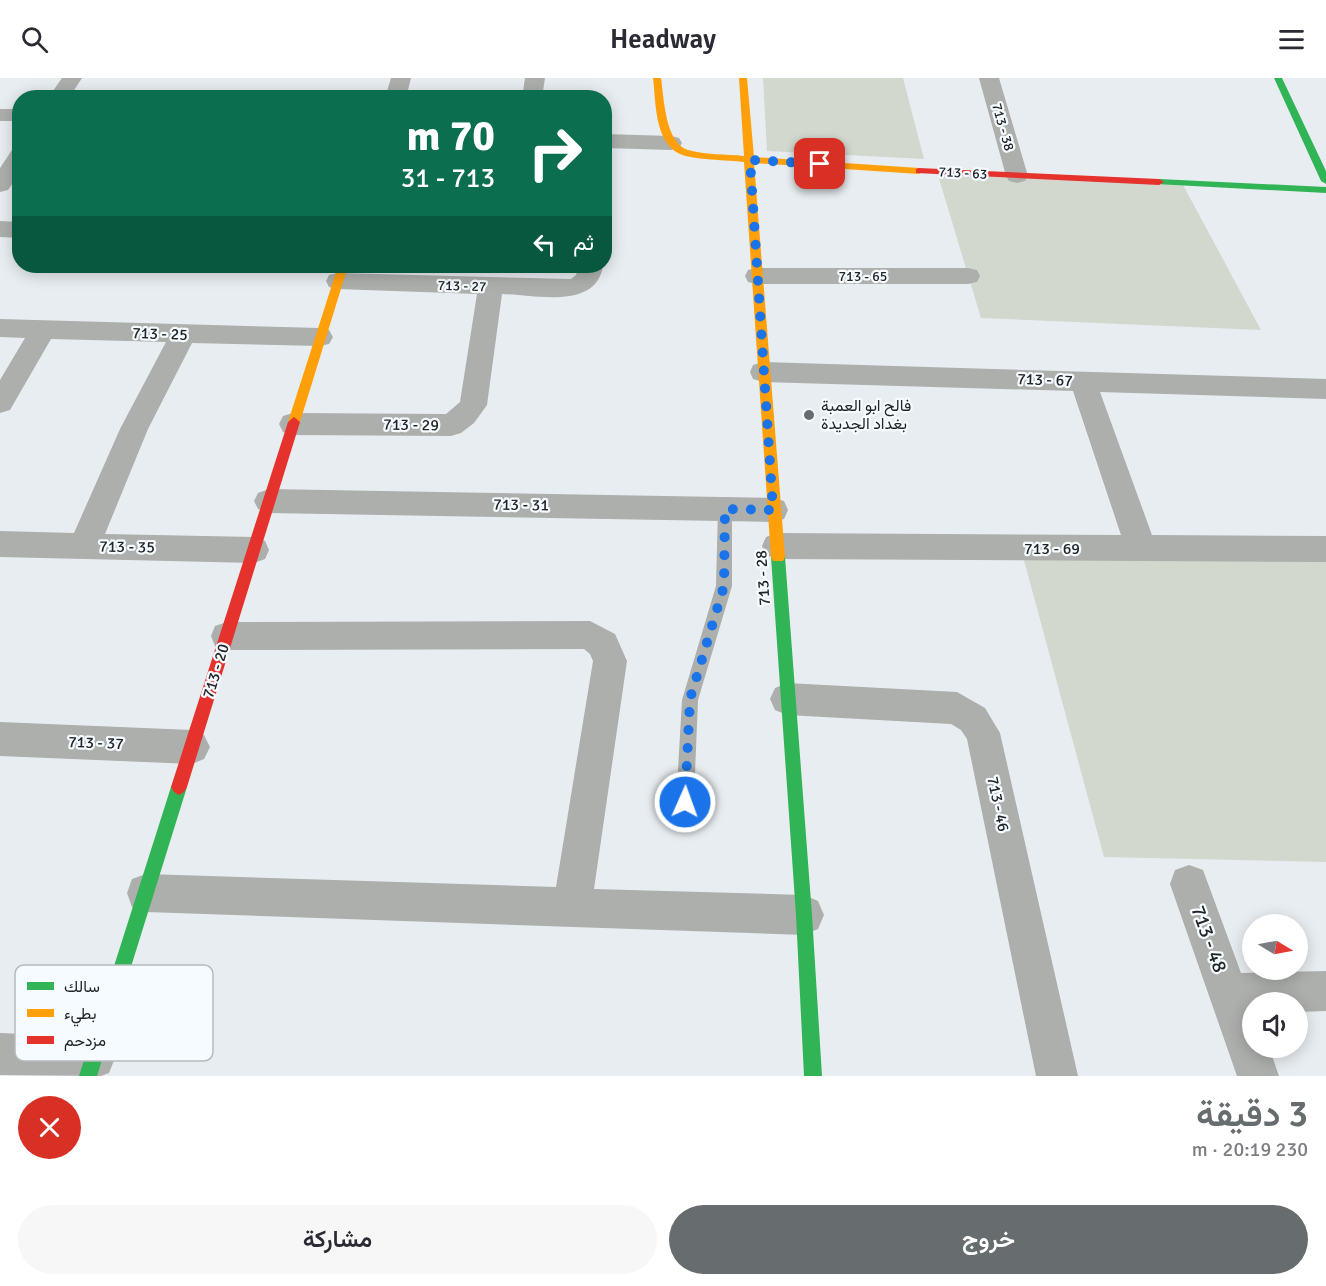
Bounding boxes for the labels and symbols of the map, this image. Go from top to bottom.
street label: 713 - 38 [988,101,1018,153]
pin [794,138,845,189]
street label: 713 - 63 [938,163,988,183]
street label: 713 - 65 [839,268,887,285]
street label: 713 - 27 [437,277,487,295]
street label: 713 - 25 [132,323,188,345]
street label: 713 - 67 [1017,369,1073,391]
place label: فالح ابو العمبة بغداد الجديدة [821,396,911,434]
marker: فالح ابو العمبة بغداد الجديدة [802,408,816,422]
street label: 713 - 29 [383,415,439,435]
street label: 713 - 31 [493,495,549,515]
street label: 713 - 35 [99,537,155,557]
street label: 713 - 69 [1024,539,1080,559]
street label: 713 - 28 [751,549,775,607]
street label: 713 - 20 [198,641,234,701]
street label: 713 - 37 [68,732,124,754]
position arrow [653,770,717,834]
street label: 713 - 46 [982,775,1014,833]
street label: 713 - 48 [1185,902,1233,976]
north arrow [1242,914,1308,980]
legend [15,965,213,1061]
text: سالك [64,977,100,997]
text: بطيء [64,1004,96,1027]
text: مزدحم [64,1031,106,1051]

